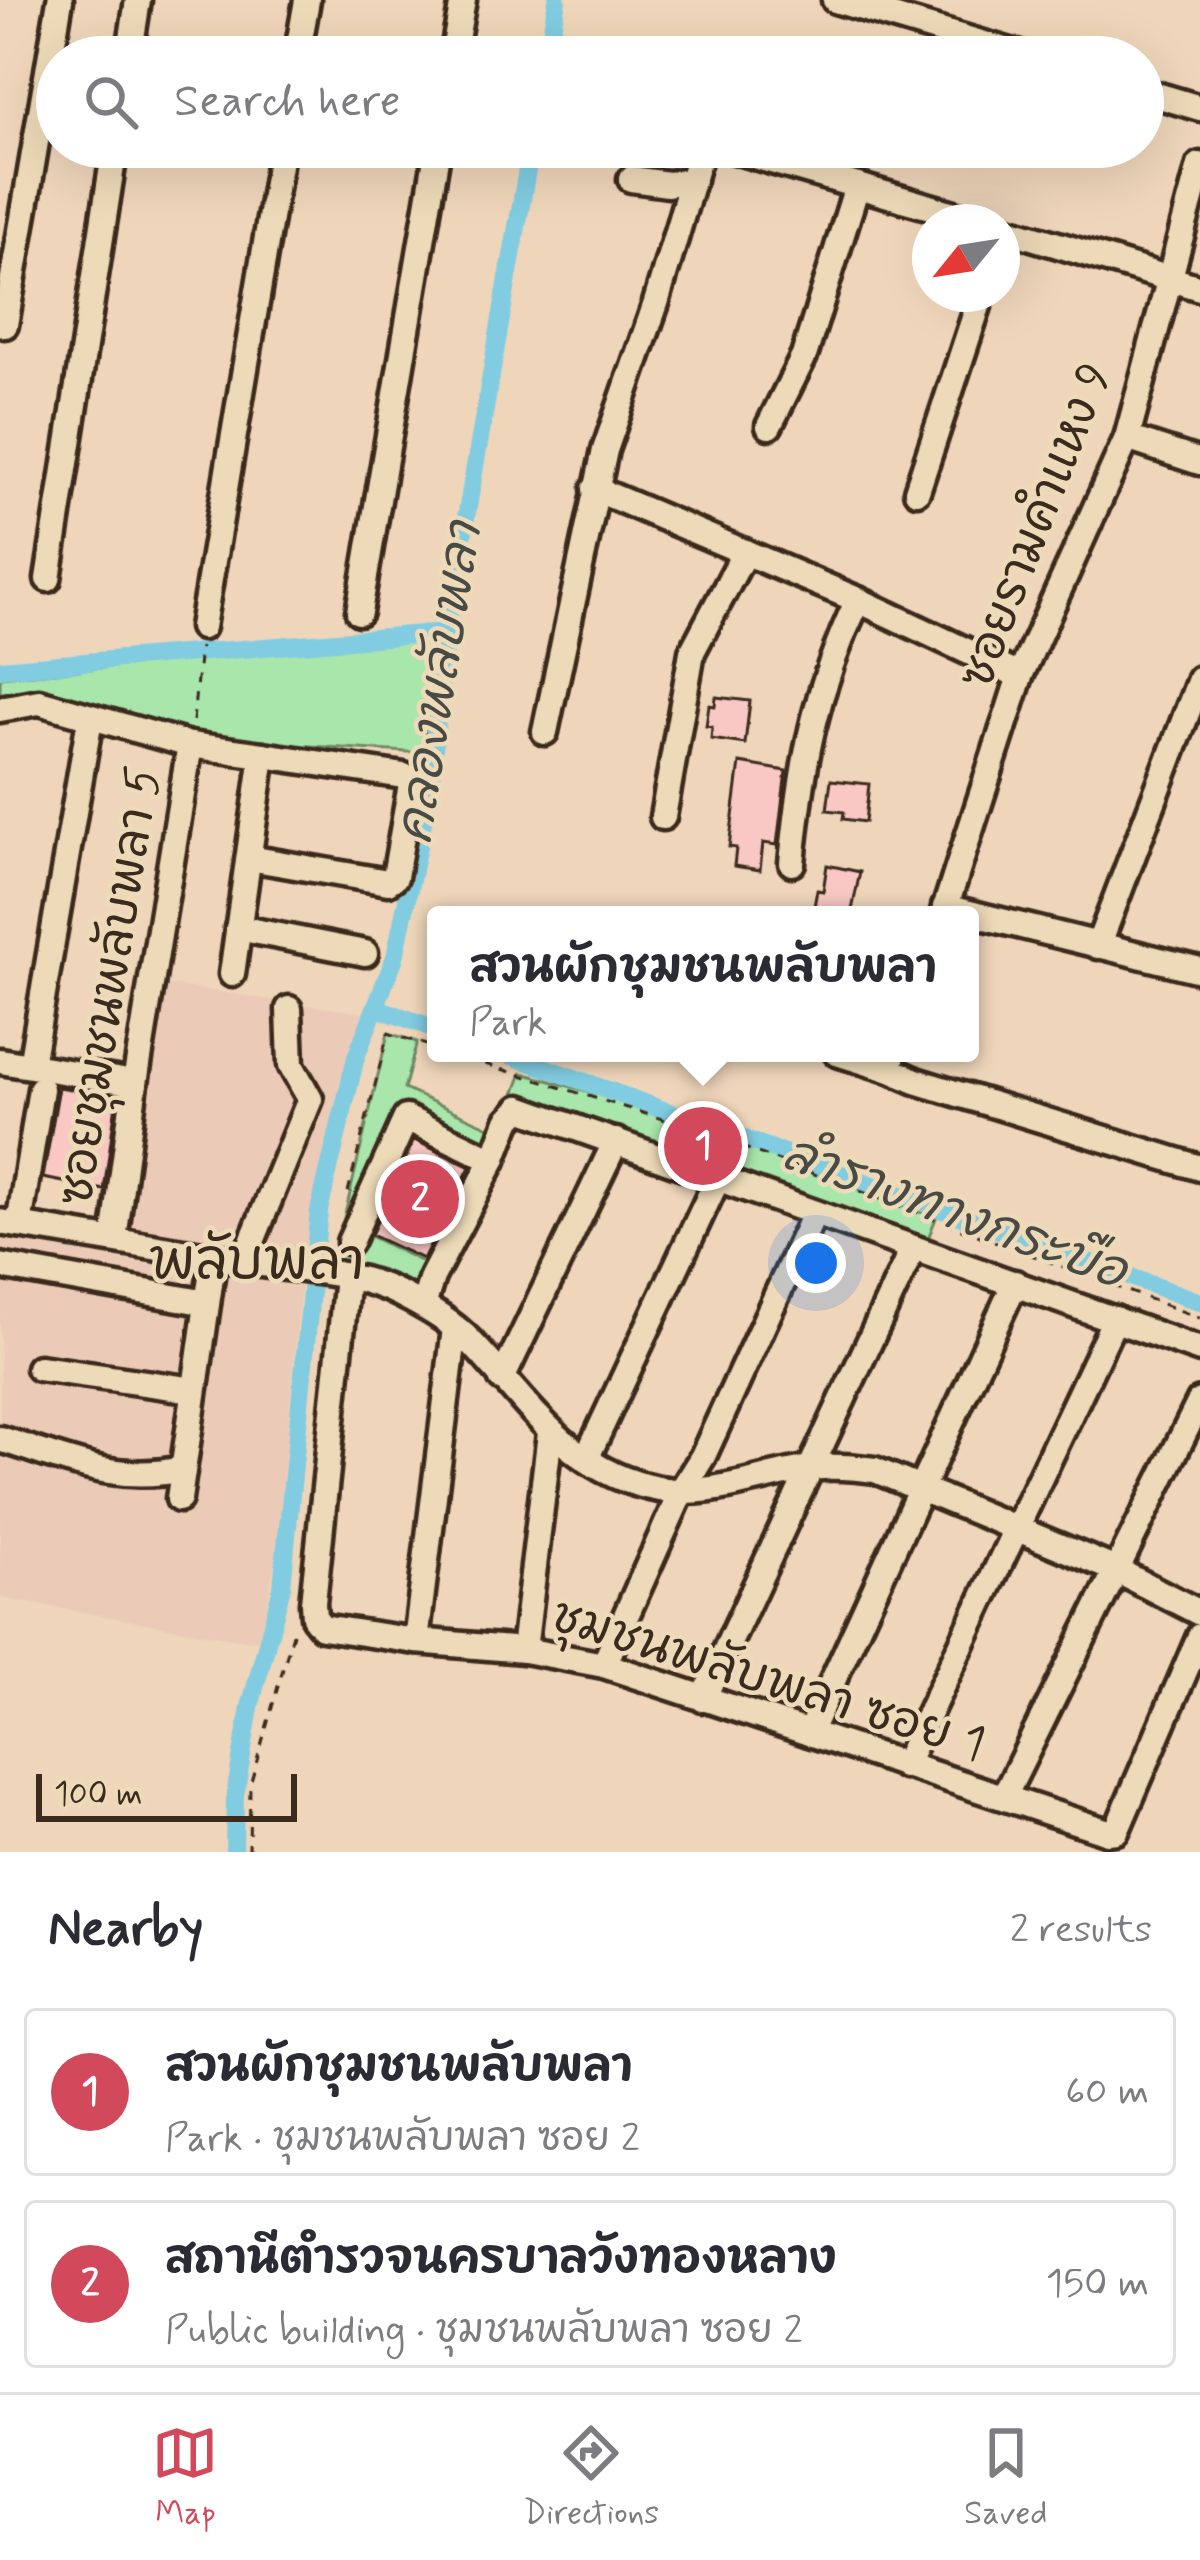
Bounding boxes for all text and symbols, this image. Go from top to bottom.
search box [36,36,1164,168]
icon: search [78,69,144,135]
text: Search here [174,73,401,132]
north arrow [912,204,1020,312]
street label: ซอยรามคำแหง 9 [946,354,1128,698]
water label: คลองพลับพลา [383,514,499,848]
street label: ซอยชุมชนพลับพลา 5 [45,762,177,1210]
popup [427,906,979,1062]
text: สวนผักชุมชนพลับพลา [469,939,937,998]
text: Park [469,998,547,1049]
pin: 1 [664,1101,742,1191]
water label: ลำรางทางกระบือ [773,1120,1138,1308]
pin: 2 [381,1154,459,1244]
district label: พลับพลา [149,1228,365,1299]
your location [786,1233,846,1293]
street label: ชุมชนพลับพลา ซอย 1 [544,1585,992,1777]
scale bar [36,1768,297,1821]
text: 100 m [54,1773,143,1817]
text: Nearby [48,1897,203,1963]
text: 2 results [1010,1905,1152,1956]
text: สวนผักชุมชนพลับพลา [165,2038,633,2097]
text: 1 [81,2067,99,2118]
text: 60 m [1065,2067,1149,2118]
text: Park · ชุมชนพลับพลา ซอย 2 [165,2114,640,2165]
text: สถานีตำรวจนครบาลวังทองหลาง [165,2230,837,2289]
text: 2 [80,2259,100,2310]
text: 150 m [1046,2259,1149,2310]
text: Public building · ชุมชนพลับพลา ซอย 2 [165,2306,803,2357]
tab: Map [152,2420,218,2536]
tab: Directions [523,2420,659,2536]
tab: Saved [964,2420,1048,2536]

